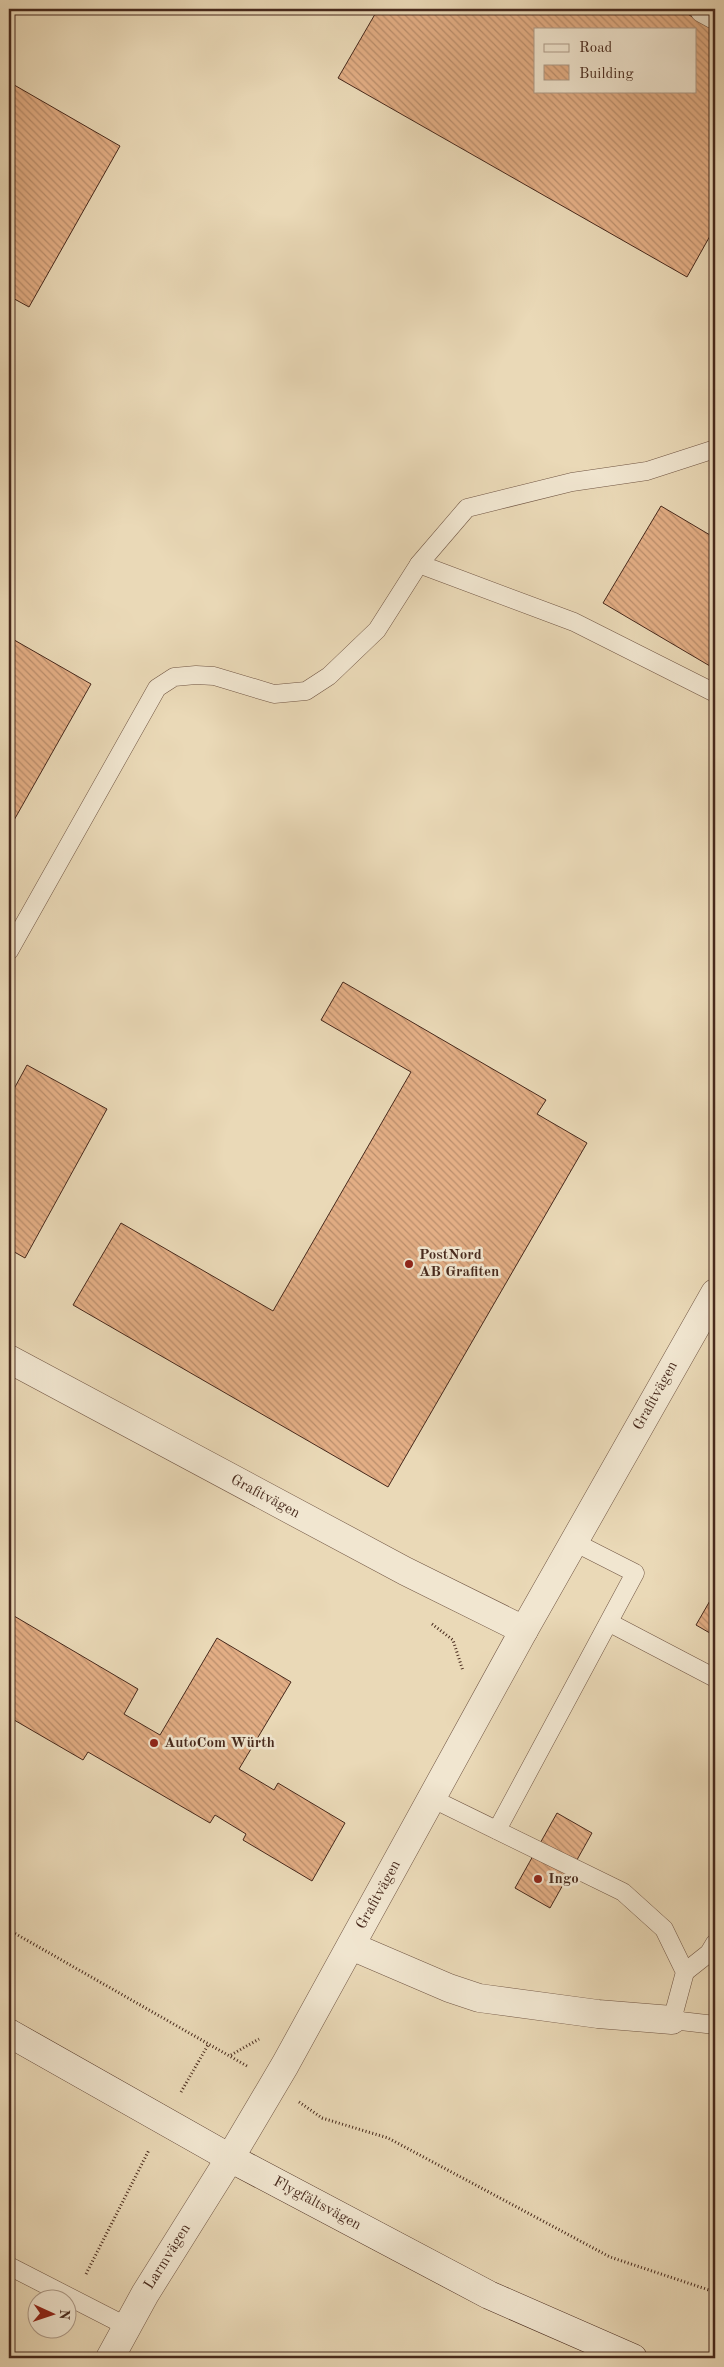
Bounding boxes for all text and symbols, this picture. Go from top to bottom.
legend [534,28,696,92]
text: Road [579,41,613,56]
text: Building [579,67,634,82]
place label: PostNord AB Grafiten [419,1248,499,1280]
marker: PostNord AB Grafiten [403,1258,415,1270]
street label: Grafitvägen [631,1359,681,1433]
street label: Grafitvägen [228,1473,302,1521]
place label: AutoCom Würth [164,1736,275,1751]
marker: AutoCom Würth [148,1737,160,1749]
street label: Grafitvägen [354,1858,404,1932]
place label: Ingo [548,1872,579,1887]
marker: Ingo [532,1873,544,1885]
street label: Flygfältsvägen [271,2175,363,2233]
street label: Larmvägen [142,2222,194,2292]
north arrow [28,2290,78,2340]
text: N [57,2309,71,2321]

